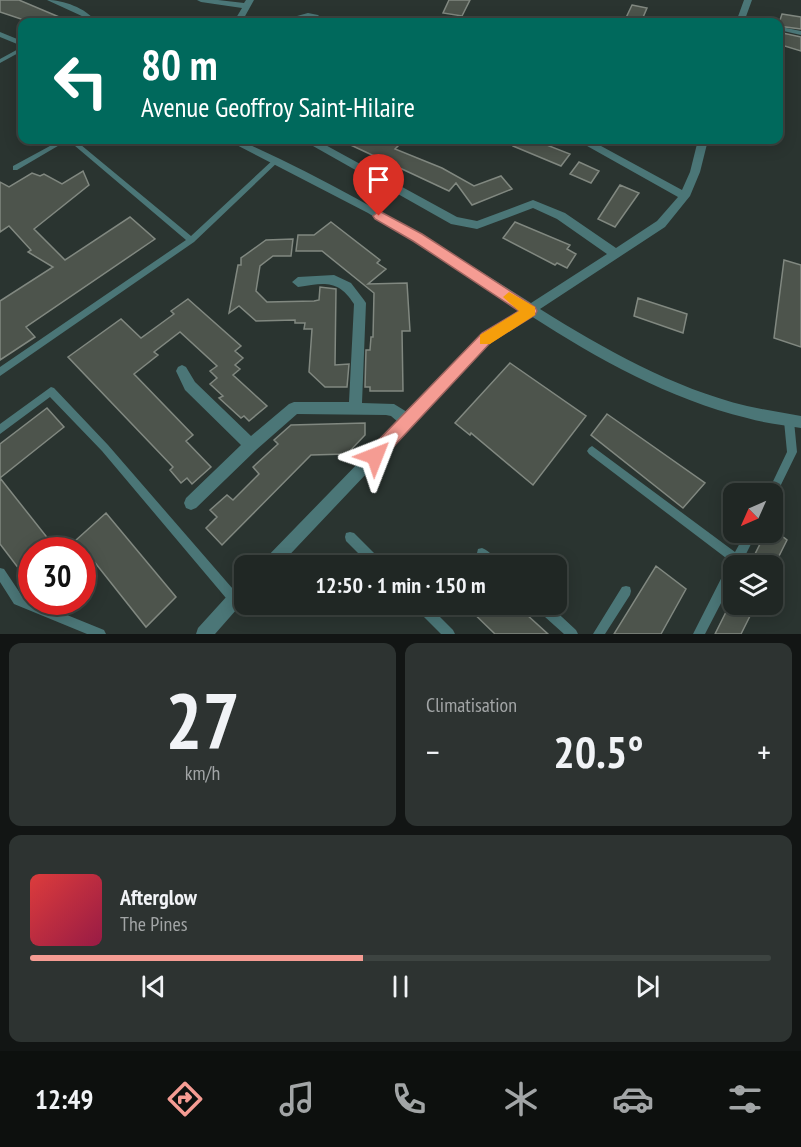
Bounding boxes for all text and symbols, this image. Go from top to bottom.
text: 80 m [141,37,218,92]
icon: left [42,42,120,120]
text: Avenue Geoffroy Saint-Hilaire [141,90,415,124]
pin [353,154,404,216]
icon: arrive [362,163,395,196]
position arrow [343,424,407,488]
north arrow [723,483,783,543]
map controls [723,483,783,615]
speed limit sign: 30 [18,537,96,615]
button: layers [723,555,783,615]
text: 12:50 · 1 min · 150 m [315,571,486,599]
text: 27 [165,670,240,771]
text: Climatisation [426,692,517,718]
text: 20.5° [553,722,644,780]
text: − [426,730,440,773]
text: + [757,730,771,773]
text: km/h [185,760,220,786]
text: Afterglow [120,883,197,911]
text: The Pines [120,911,187,937]
icon: previous [137,970,170,1003]
icon: pause [384,970,417,1003]
icon: next [631,970,664,1003]
icon: directions [164,1078,206,1120]
icon: music [276,1078,318,1120]
icon: phone [388,1078,430,1120]
icon: climate [500,1078,542,1120]
icon: car [612,1078,654,1120]
icon: filters [724,1078,766,1120]
text: 12:49 [35,1082,93,1116]

